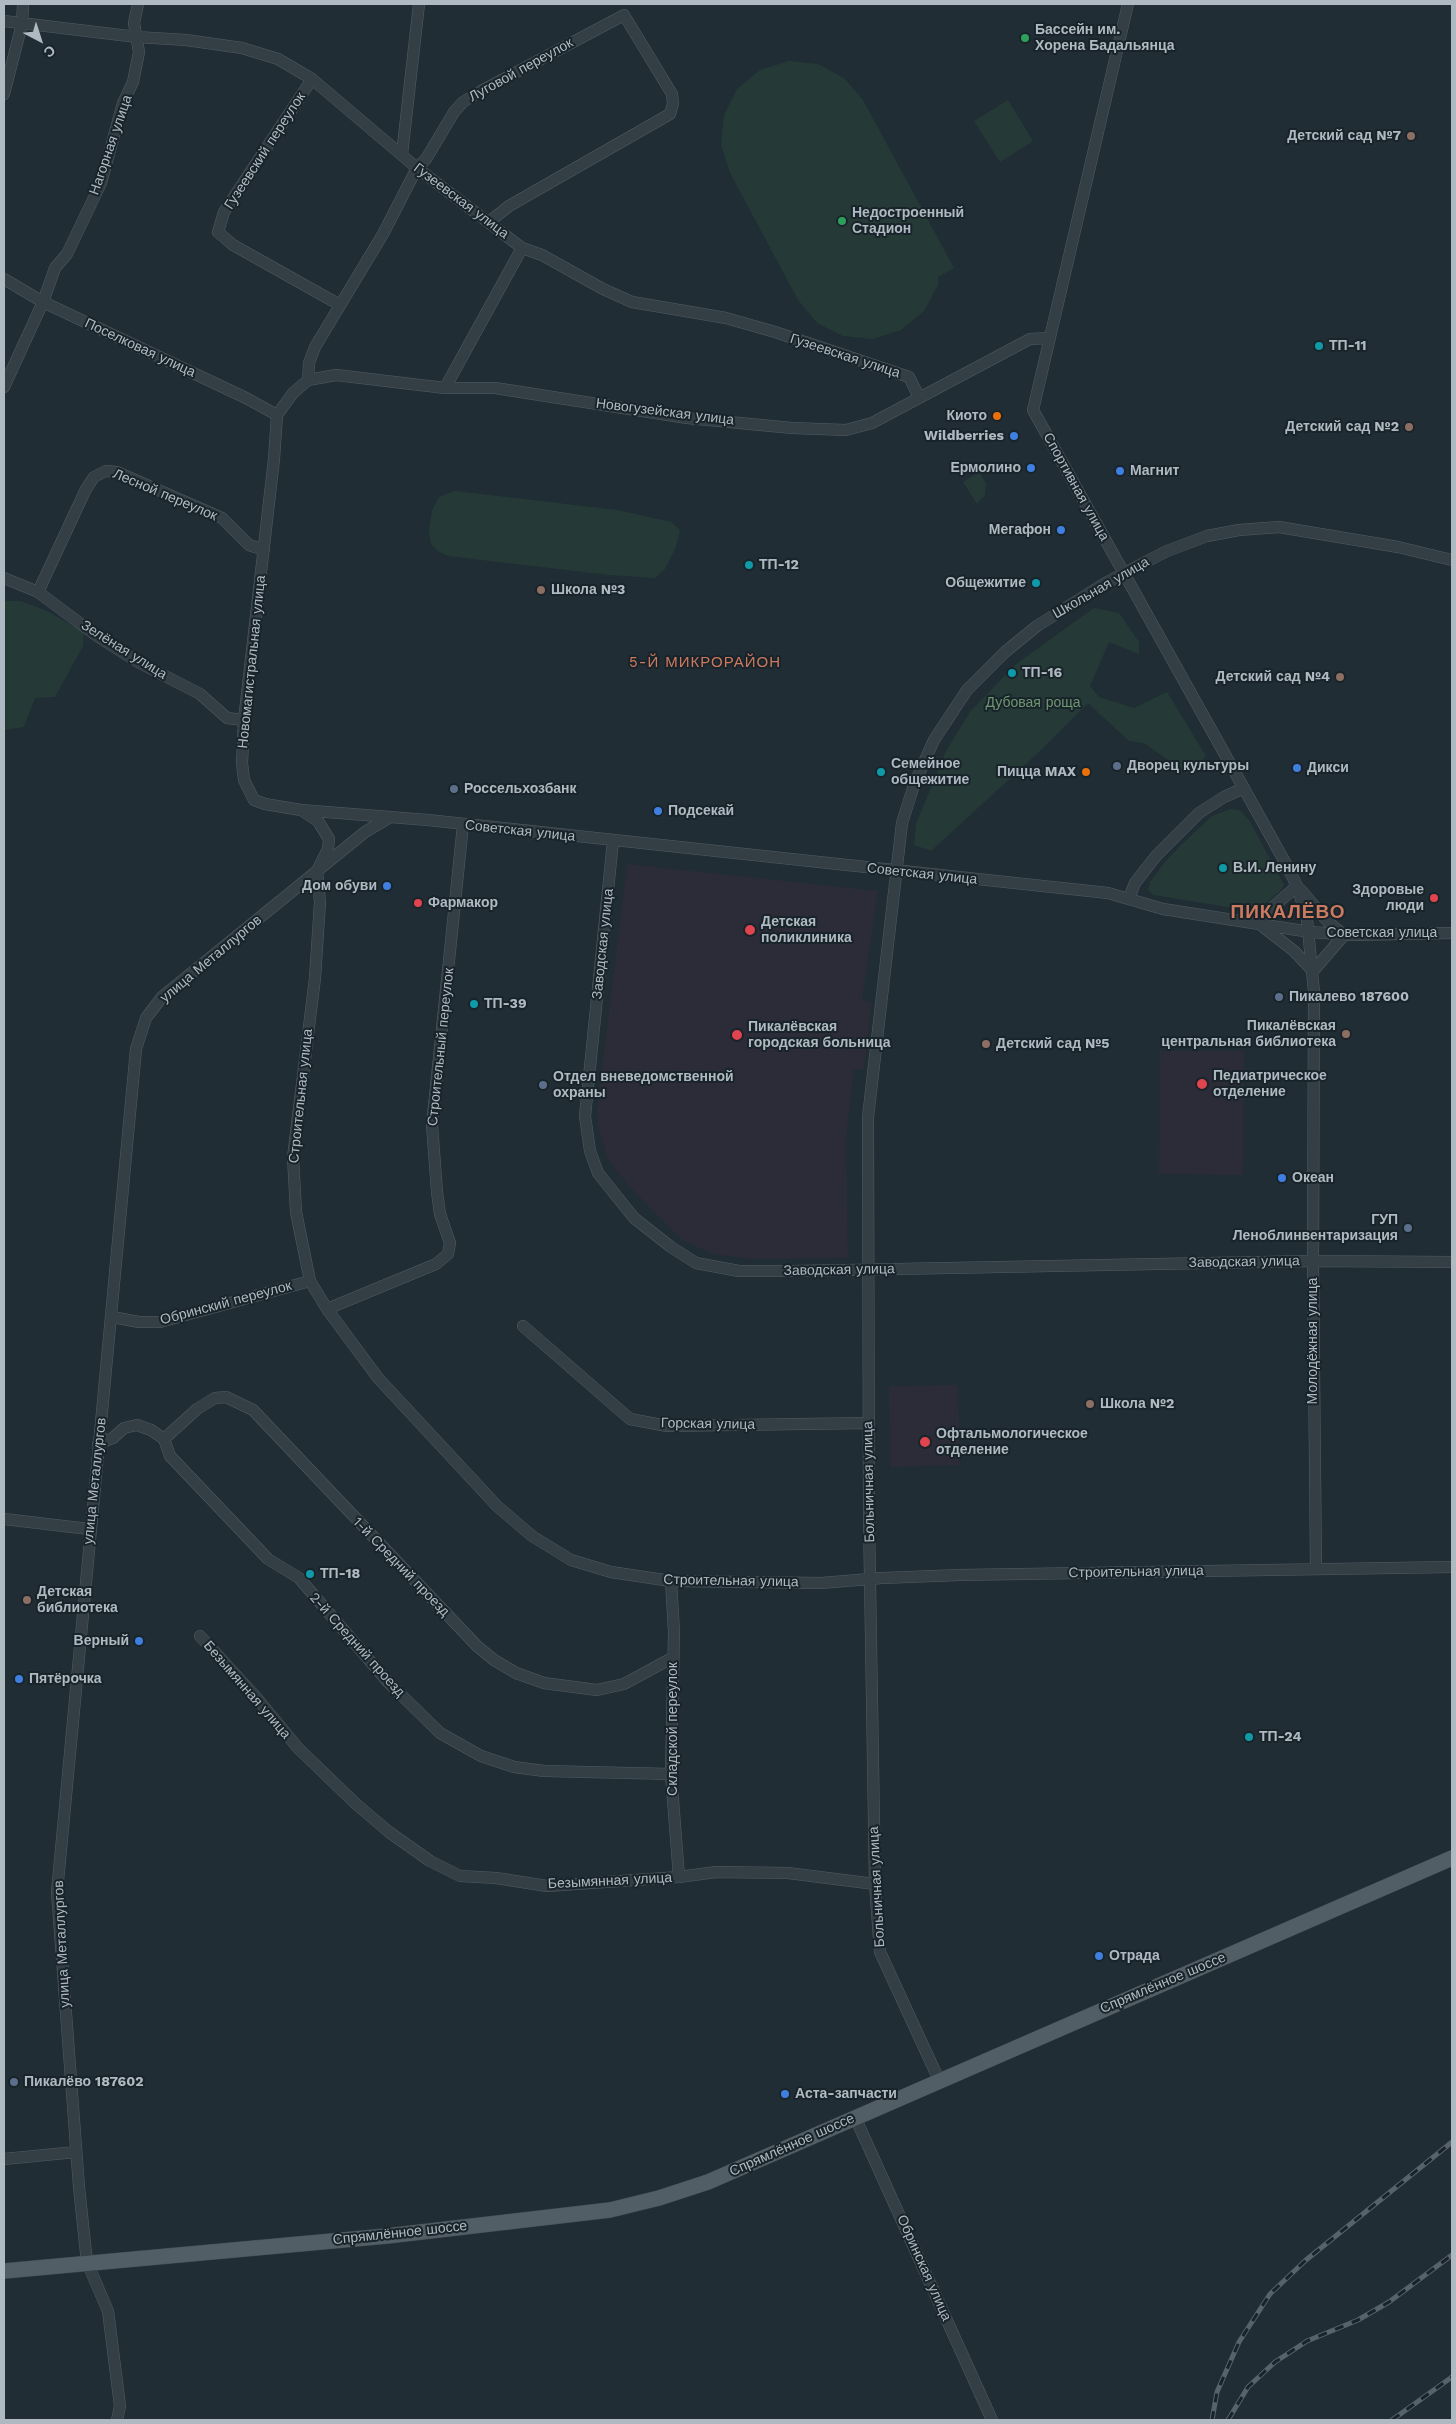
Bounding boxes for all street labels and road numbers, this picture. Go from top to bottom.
street label: Луговой переулок [466,34,576,106]
street label: Гузеевский переулок [221,89,309,213]
street label: Нагорная улица [86,93,136,197]
street label: Гузеевская улица [410,160,512,242]
street label: Поселковая улица [82,315,198,381]
street label: Гузеевская улица [788,330,902,382]
street label: Новогузейская улица [595,395,735,429]
street label: Спортивная улица [1039,430,1113,544]
street label: Лесной переулок [110,465,220,525]
street label: Школьная улица [1050,554,1152,622]
street label: Новомагистральная улица [235,575,269,749]
street label: Зелёная улица [78,617,170,683]
street label: Советская улица [464,817,576,845]
street label: Советская улица [866,860,978,888]
street label: Заводская улица [589,888,617,1000]
street label: улица Металлургов [157,912,265,1006]
street label: Советская улица [1327,925,1437,941]
street label: Строительный переулок [424,967,458,1127]
street label: Строительная улица [286,1028,316,1164]
street label: Заводская улица [1188,1253,1300,1271]
street label: Заводская улица [783,1261,895,1279]
street label: Обринский переулок [158,1277,294,1329]
street label: Молодёжная улица [1305,1278,1321,1404]
street label: Горская улица [661,1415,755,1433]
street label: улица Металлургов [80,1417,110,1545]
street label: Больничная улица [860,1421,878,1543]
street label: 1-й Средний проезд [349,1514,453,1620]
street label: Строительная улица [1068,1562,1204,1582]
street label: Строительная улица [663,1571,799,1591]
street label: 2-й Средний проезд [306,1590,408,1700]
street label: Безымянная улица [200,1638,294,1742]
street label: Складской переулок [665,1662,681,1796]
street label: Больничная улица [865,1826,889,1948]
street label: Безымянная улица [547,1869,673,1893]
street label: улица Металлургов [50,1880,74,2008]
street label: Спрямлённое шоссе [1098,1949,1228,2017]
street label: Спрямлённое шоссе [727,2110,857,2180]
street label: Обринская улица [893,2212,955,2324]
street label: Спрямлённое шоссе [332,2218,468,2248]

